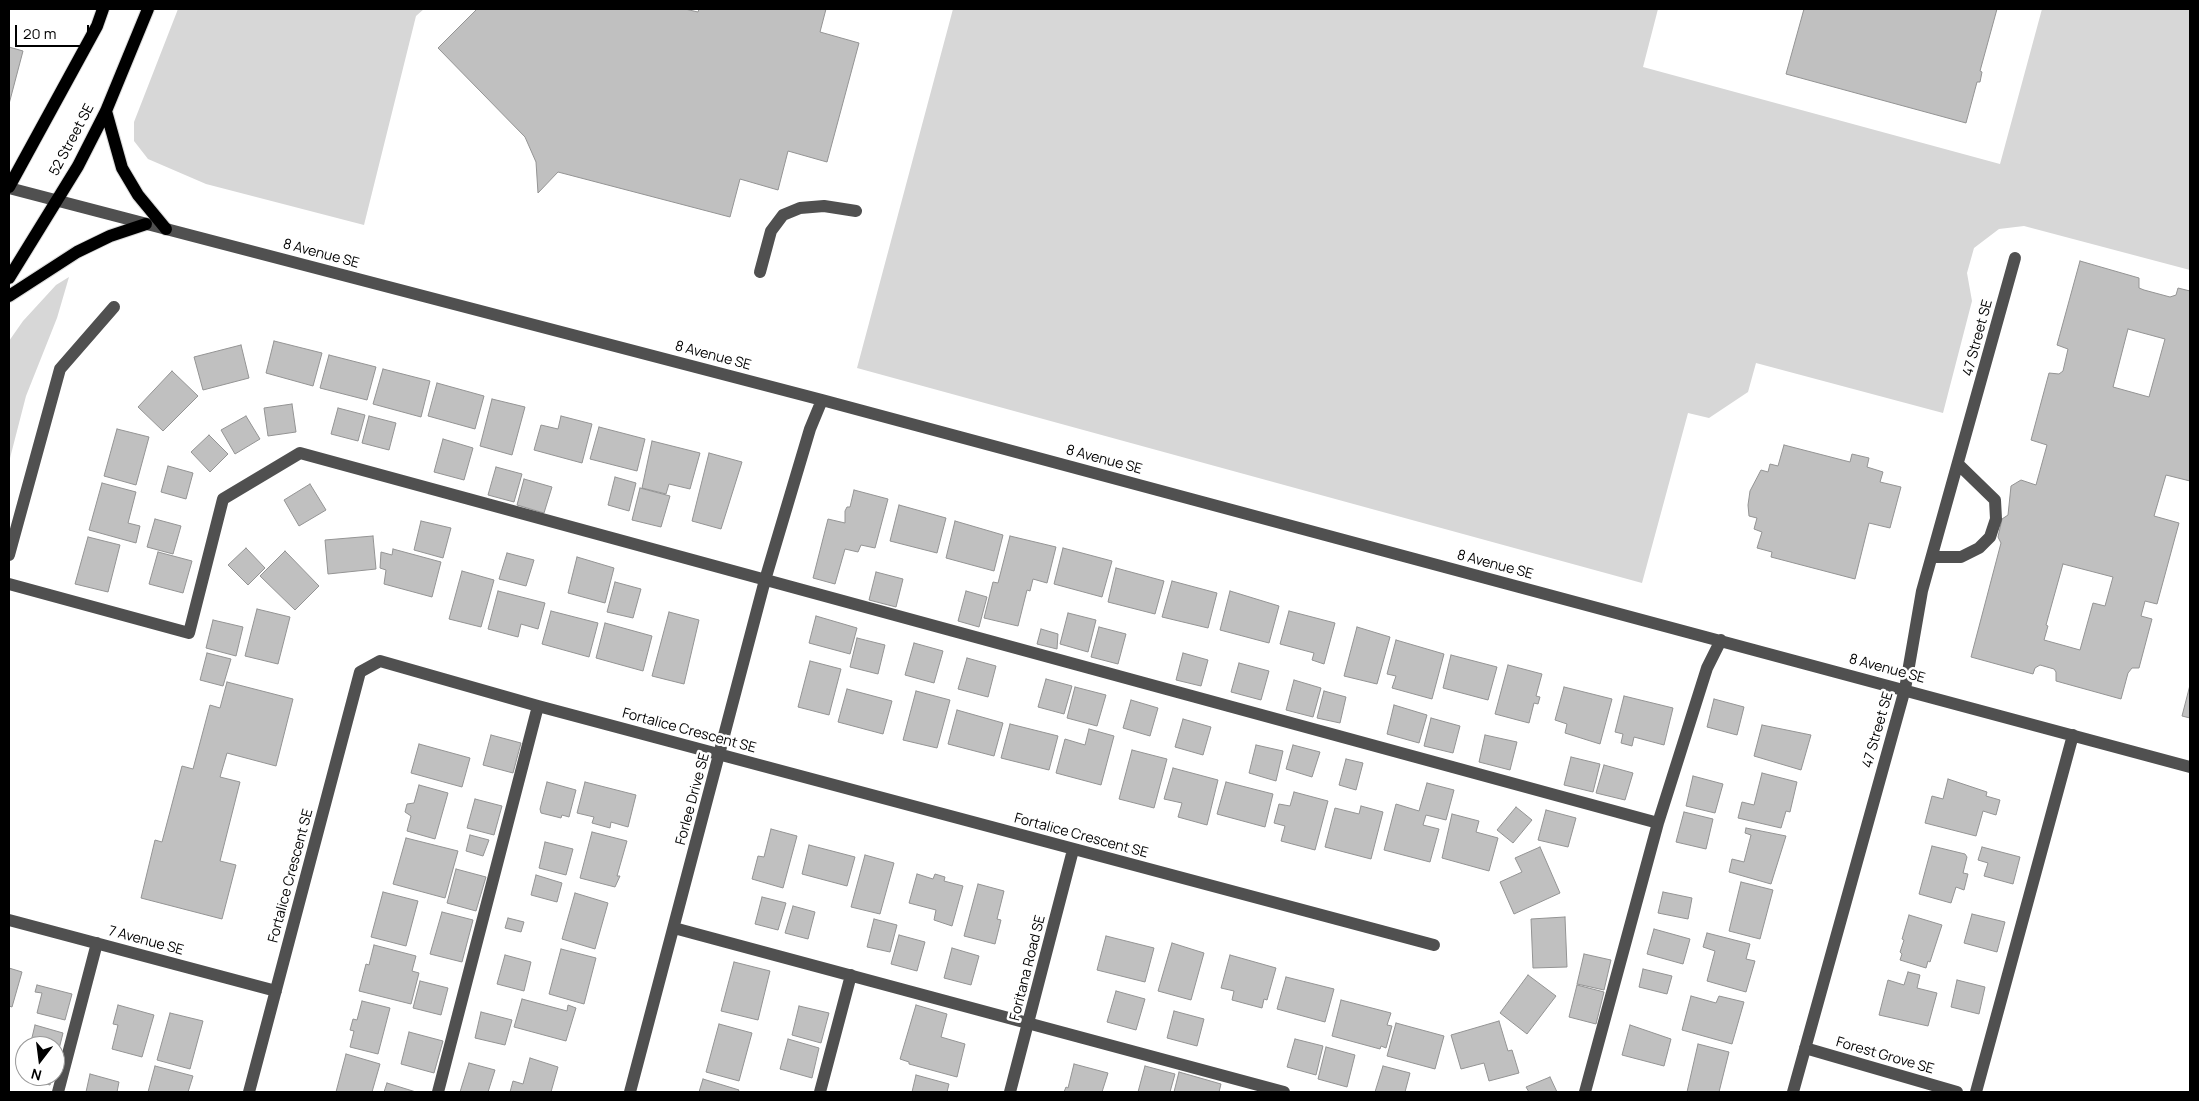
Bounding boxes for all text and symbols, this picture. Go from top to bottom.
scale bar [18,15,91,47]
text: 20 m [23,23,56,44]
street label: 52 Street SE [46,101,98,179]
street label: 8 Avenue SE [281,236,361,272]
street label: 47 Street SE [1960,298,1996,378]
street label: 8 Avenue SE [673,338,753,374]
street label: 8 Avenue SE [1064,442,1144,478]
street label: 8 Avenue SE [1455,547,1535,583]
street label: 8 Avenue SE [1847,651,1927,687]
street label: 47 Street SE [1859,690,1897,770]
street label: Fortalice Crescent SE [620,705,758,757]
street label: Forlee Drive SE [673,751,713,847]
street label: Fortalice Crescent SE [265,807,317,945]
street label: Fortalice Crescent SE [1012,810,1150,862]
street label: Foritana Road SE [1007,913,1049,1023]
street label: 7 Avenue SE [107,923,185,959]
street label: Forest Grove SE [1834,1034,1936,1078]
north arrow [15,1036,65,1086]
text: N [29,1065,44,1085]

